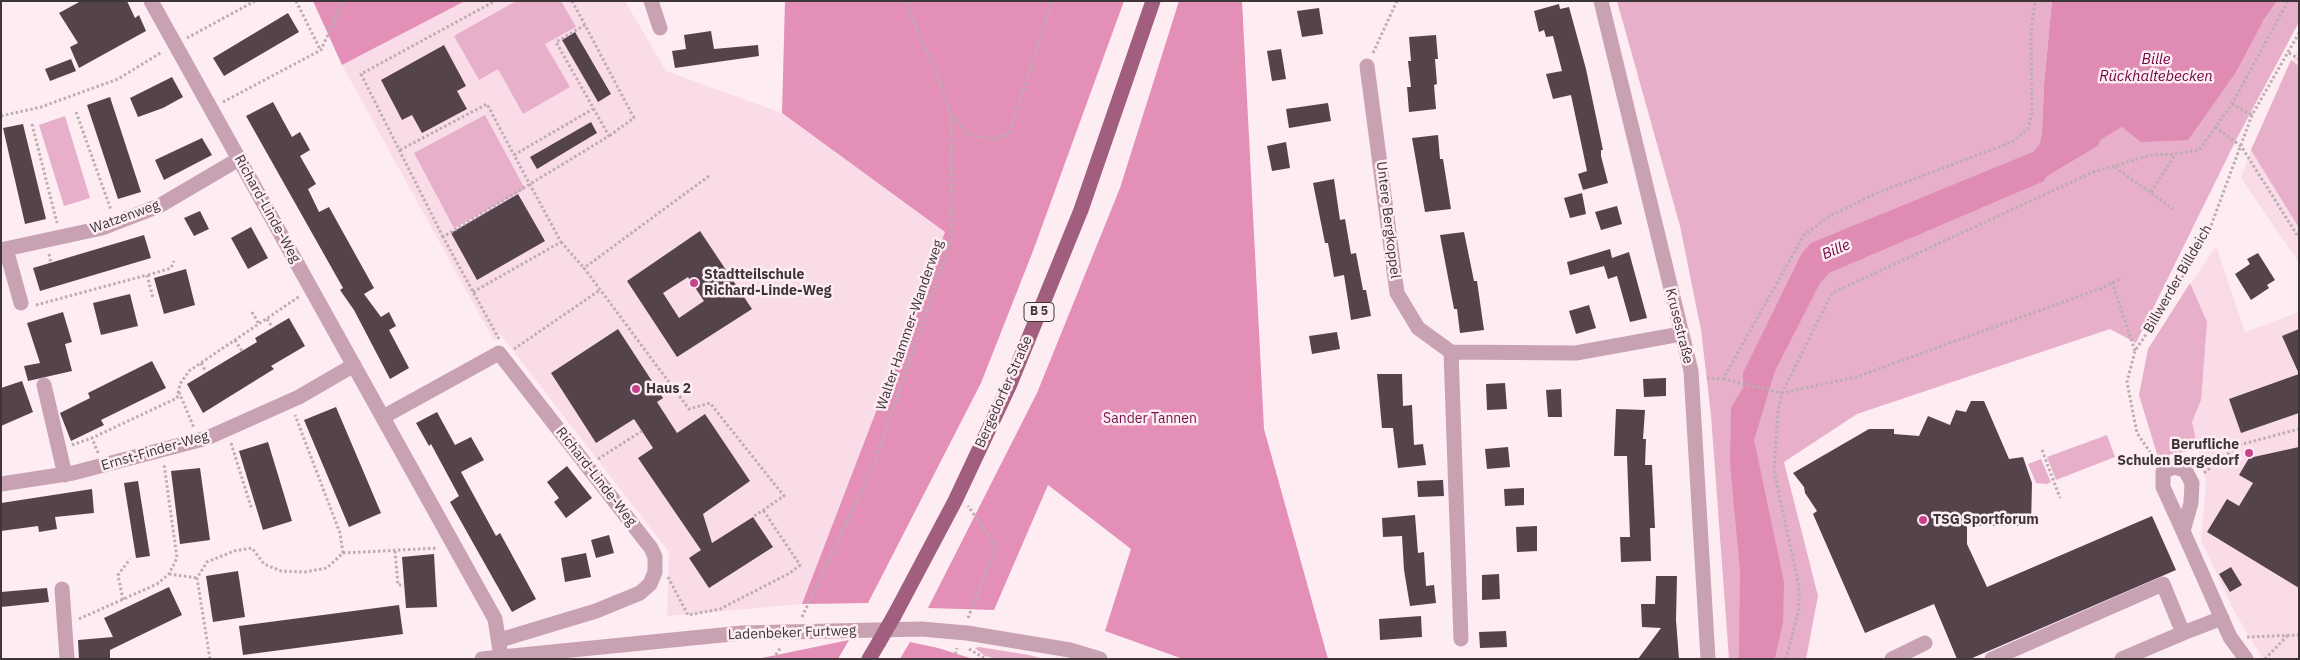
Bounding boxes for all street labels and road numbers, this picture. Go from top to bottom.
street label: Richard-Linde-Weg [230,152,304,266]
street label: Untere Bergkoppel [1372,161,1404,279]
street label: Watzenweg [88,197,162,237]
street label: Billwerder Billdeich [2140,222,2216,336]
street label: Walter Hammer-Wanderweg [873,238,947,412]
street label: Krusestraße [1662,287,1696,365]
road number: B 5 [1024,302,1054,322]
street label: Bergedorfer Straße [972,333,1036,451]
street label: Richard-Linde-Weg [552,424,640,530]
street label: Ernst-Finder-Weg [99,428,211,474]
street label: Ladenbeker Furtweg [727,622,857,644]

